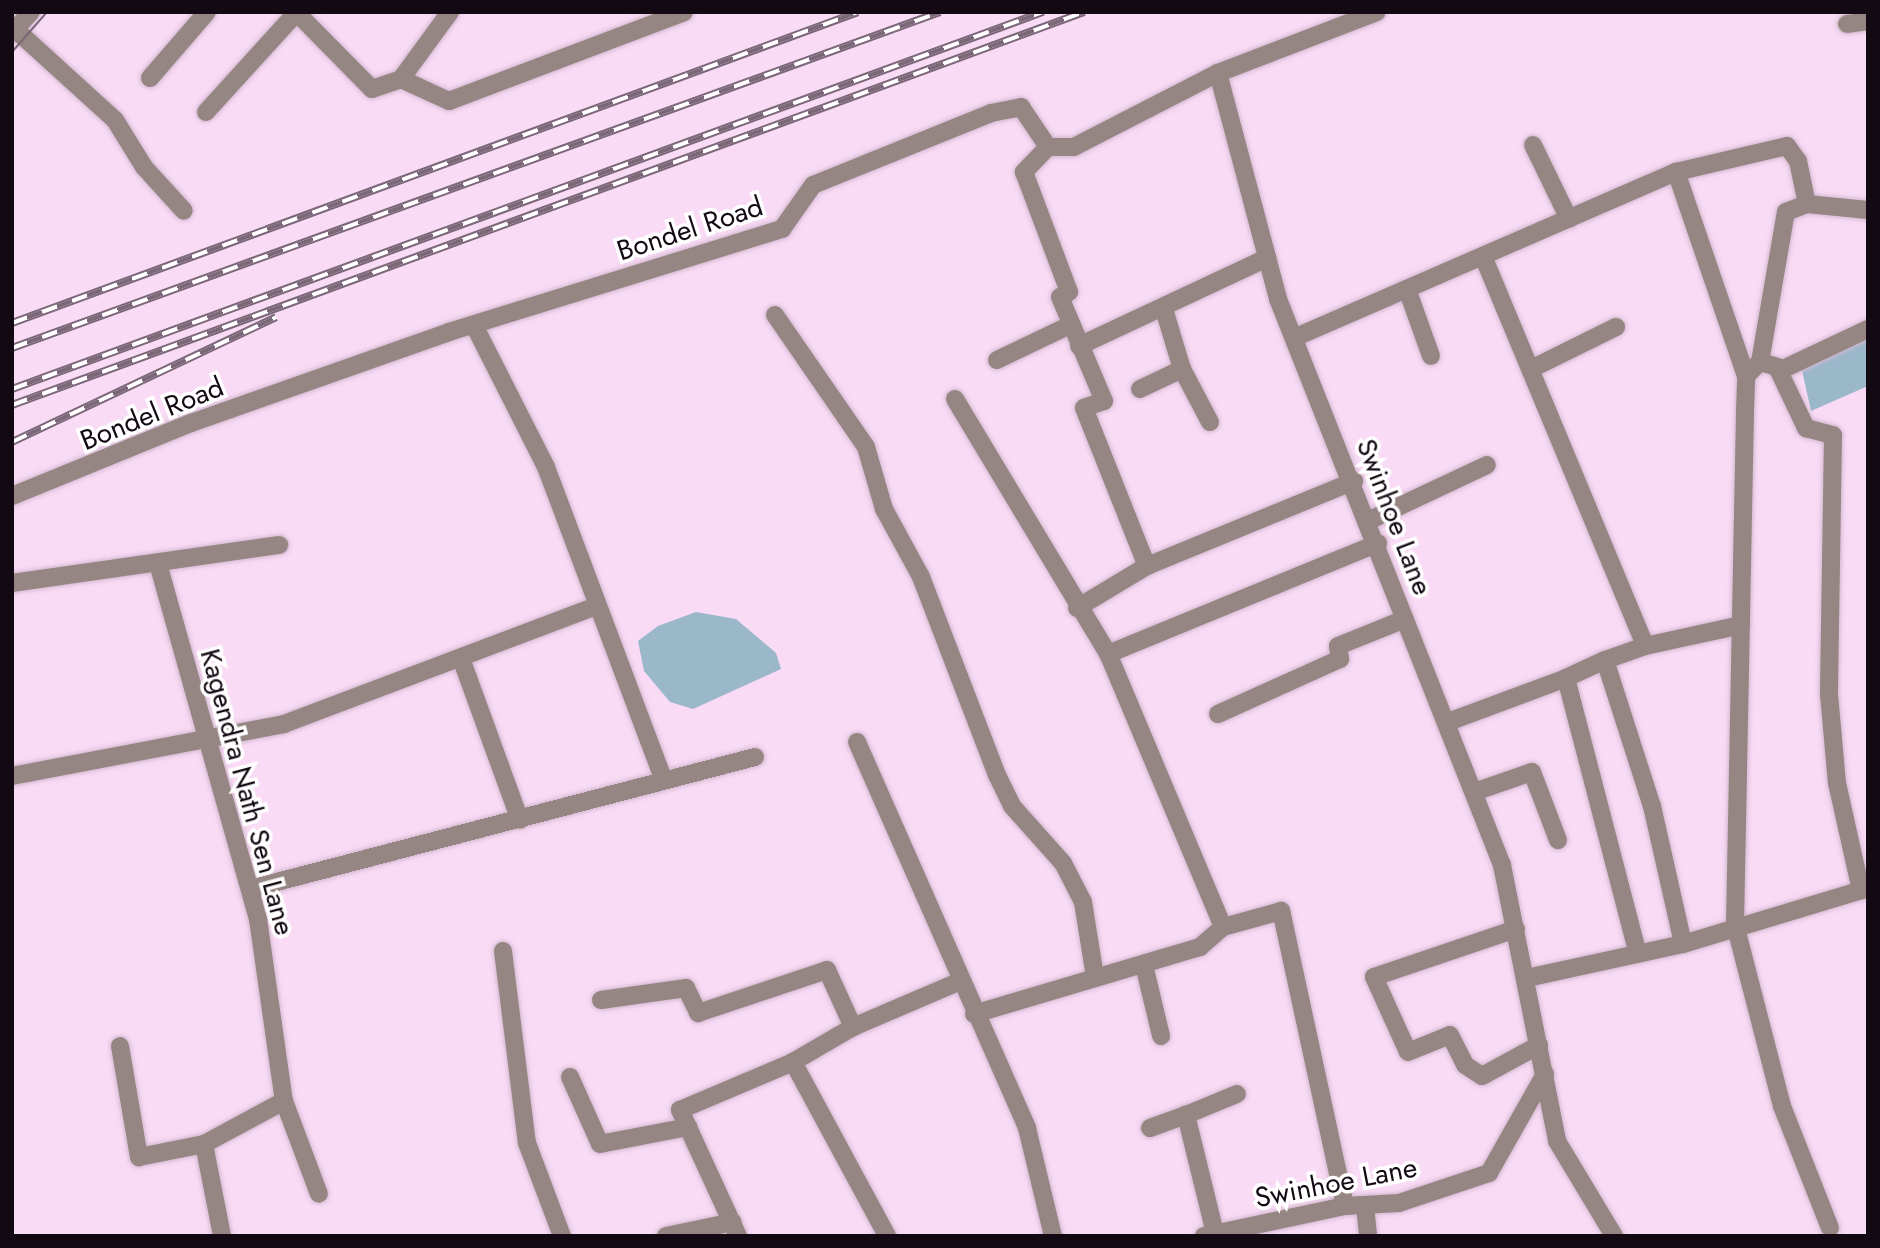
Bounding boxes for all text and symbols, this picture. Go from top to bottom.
street label: Bondel Road [613,190,767,268]
street label: Bondel Road [76,370,228,458]
street label: Swinhoe Lane [1349,434,1439,600]
street label: Kagendra Nath Sen Lane [193,645,301,939]
street label: Swinhoe Lane [1252,1151,1420,1215]

